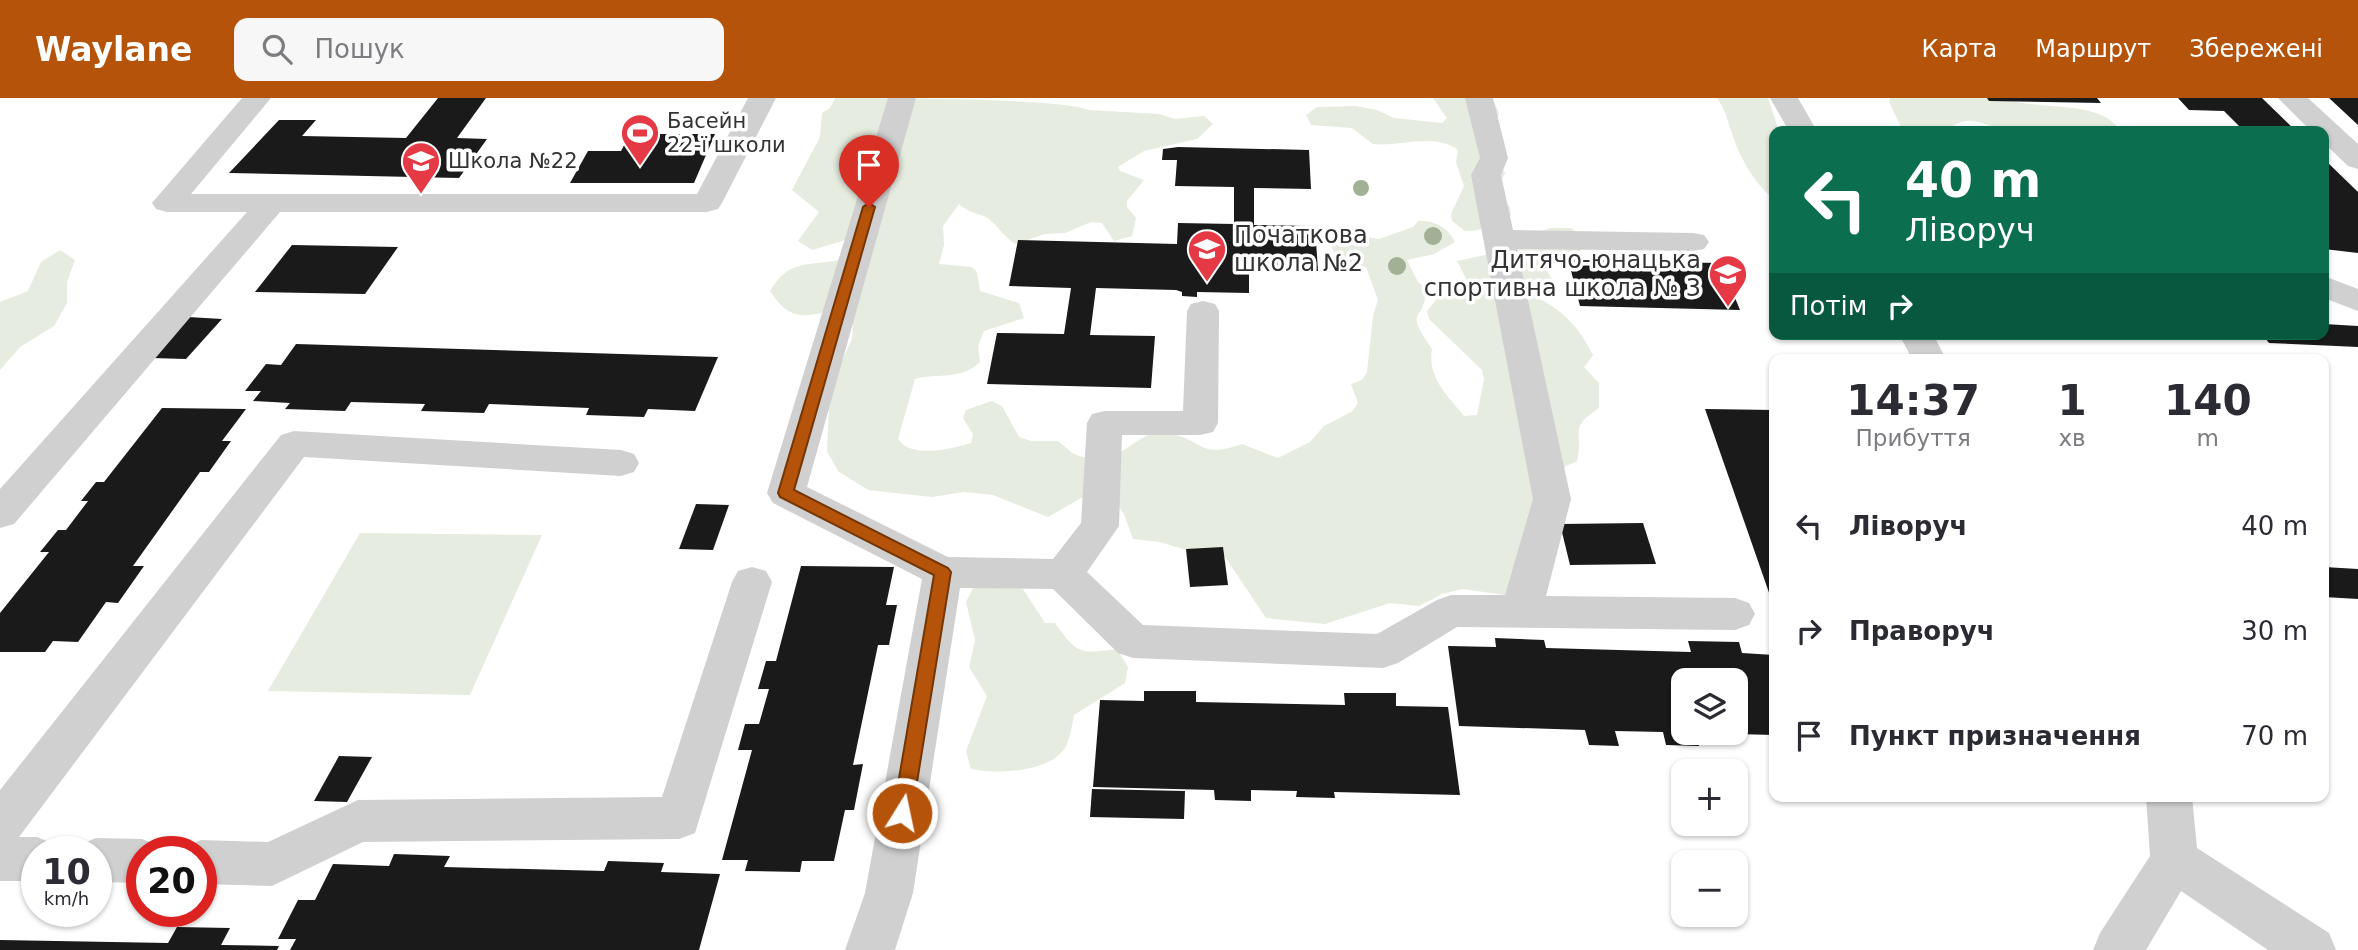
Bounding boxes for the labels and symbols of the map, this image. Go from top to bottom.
place label: Басейн 22-ї школи [667,109,786,157]
sports icon: Басейн 22-ї школи [619,112,661,167]
pin [839,135,899,207]
school or university icon: Школа №22 [400,140,442,195]
place label: Школа №22 [448,149,578,173]
place label: Початкова школа №2 [1234,221,1368,277]
school or university icon: Початкова школа №2 [1186,228,1228,283]
place label: Дитячо-юнацька спортивна школа № 3 [1424,246,1701,302]
school or university icon: Дитячо-юнацька спортивна школа № 3 [1707,253,1749,308]
position arrow [865,776,939,850]
speed limit sign: 20 [126,836,217,927]

